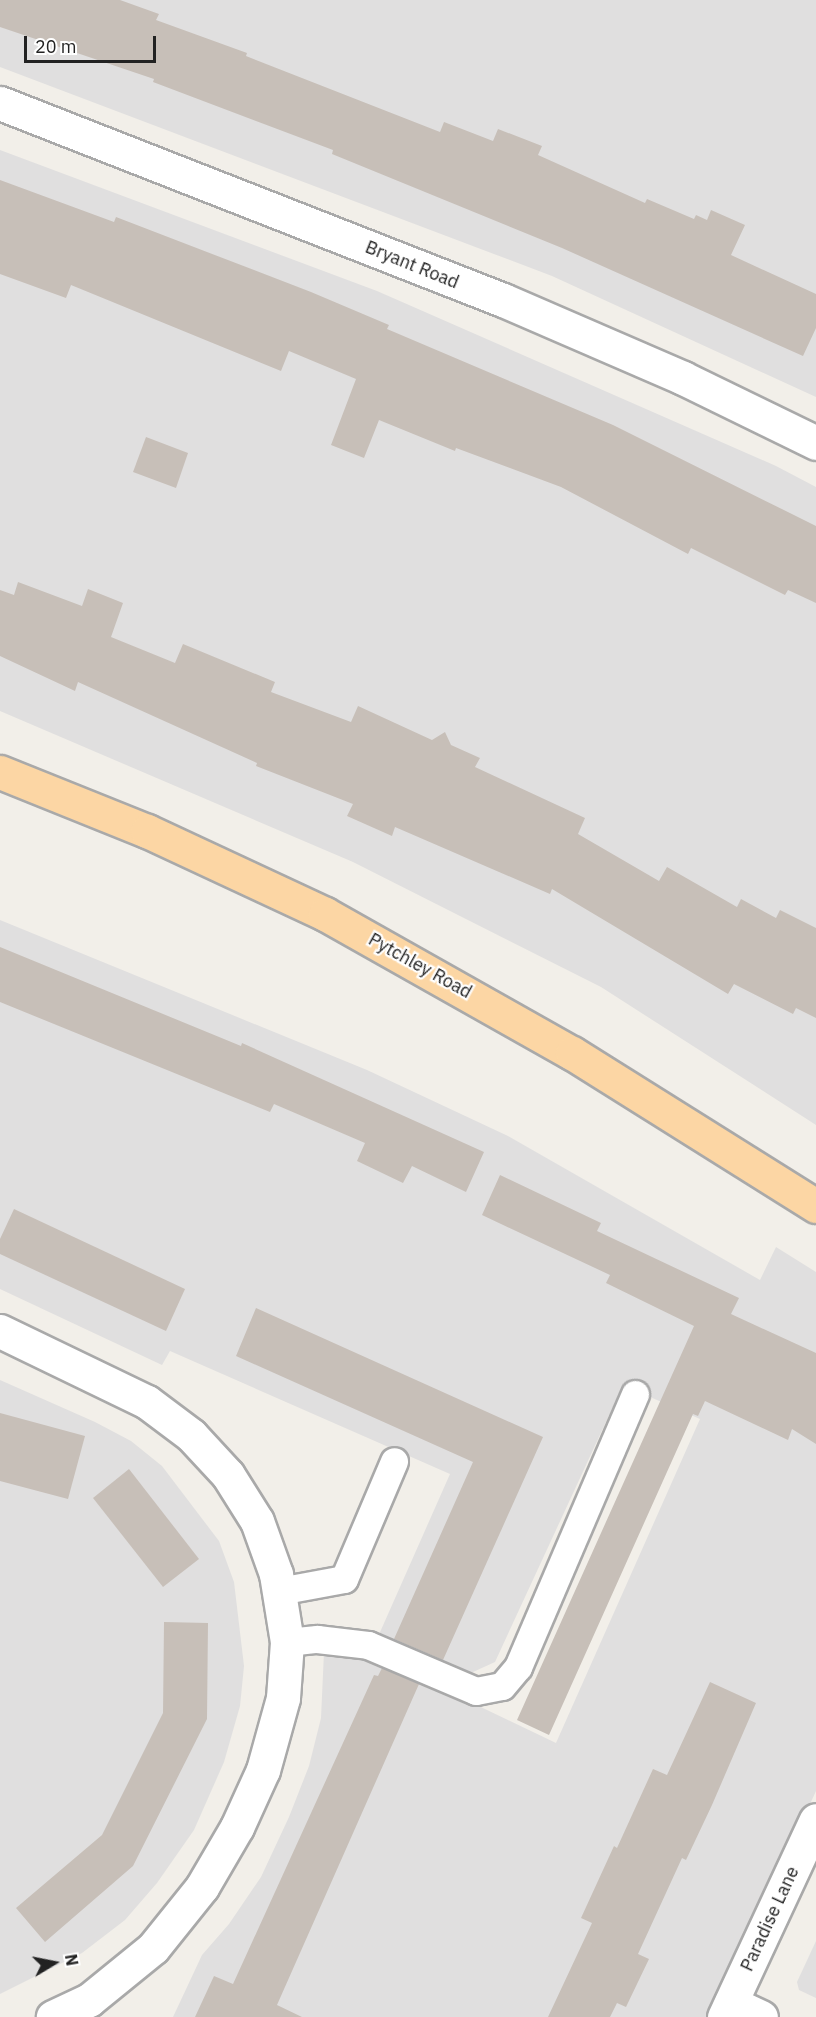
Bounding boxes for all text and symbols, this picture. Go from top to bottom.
scale bar [27,24,159,62]
text: 20 m [35,35,77,58]
street label: Bryant Road [362,236,462,294]
street label: Pytchley Road [365,929,475,1003]
street label: Paradise Lane [736,1863,804,1975]
north arrow [24,1933,84,1993]
text: N [61,1952,83,1967]

